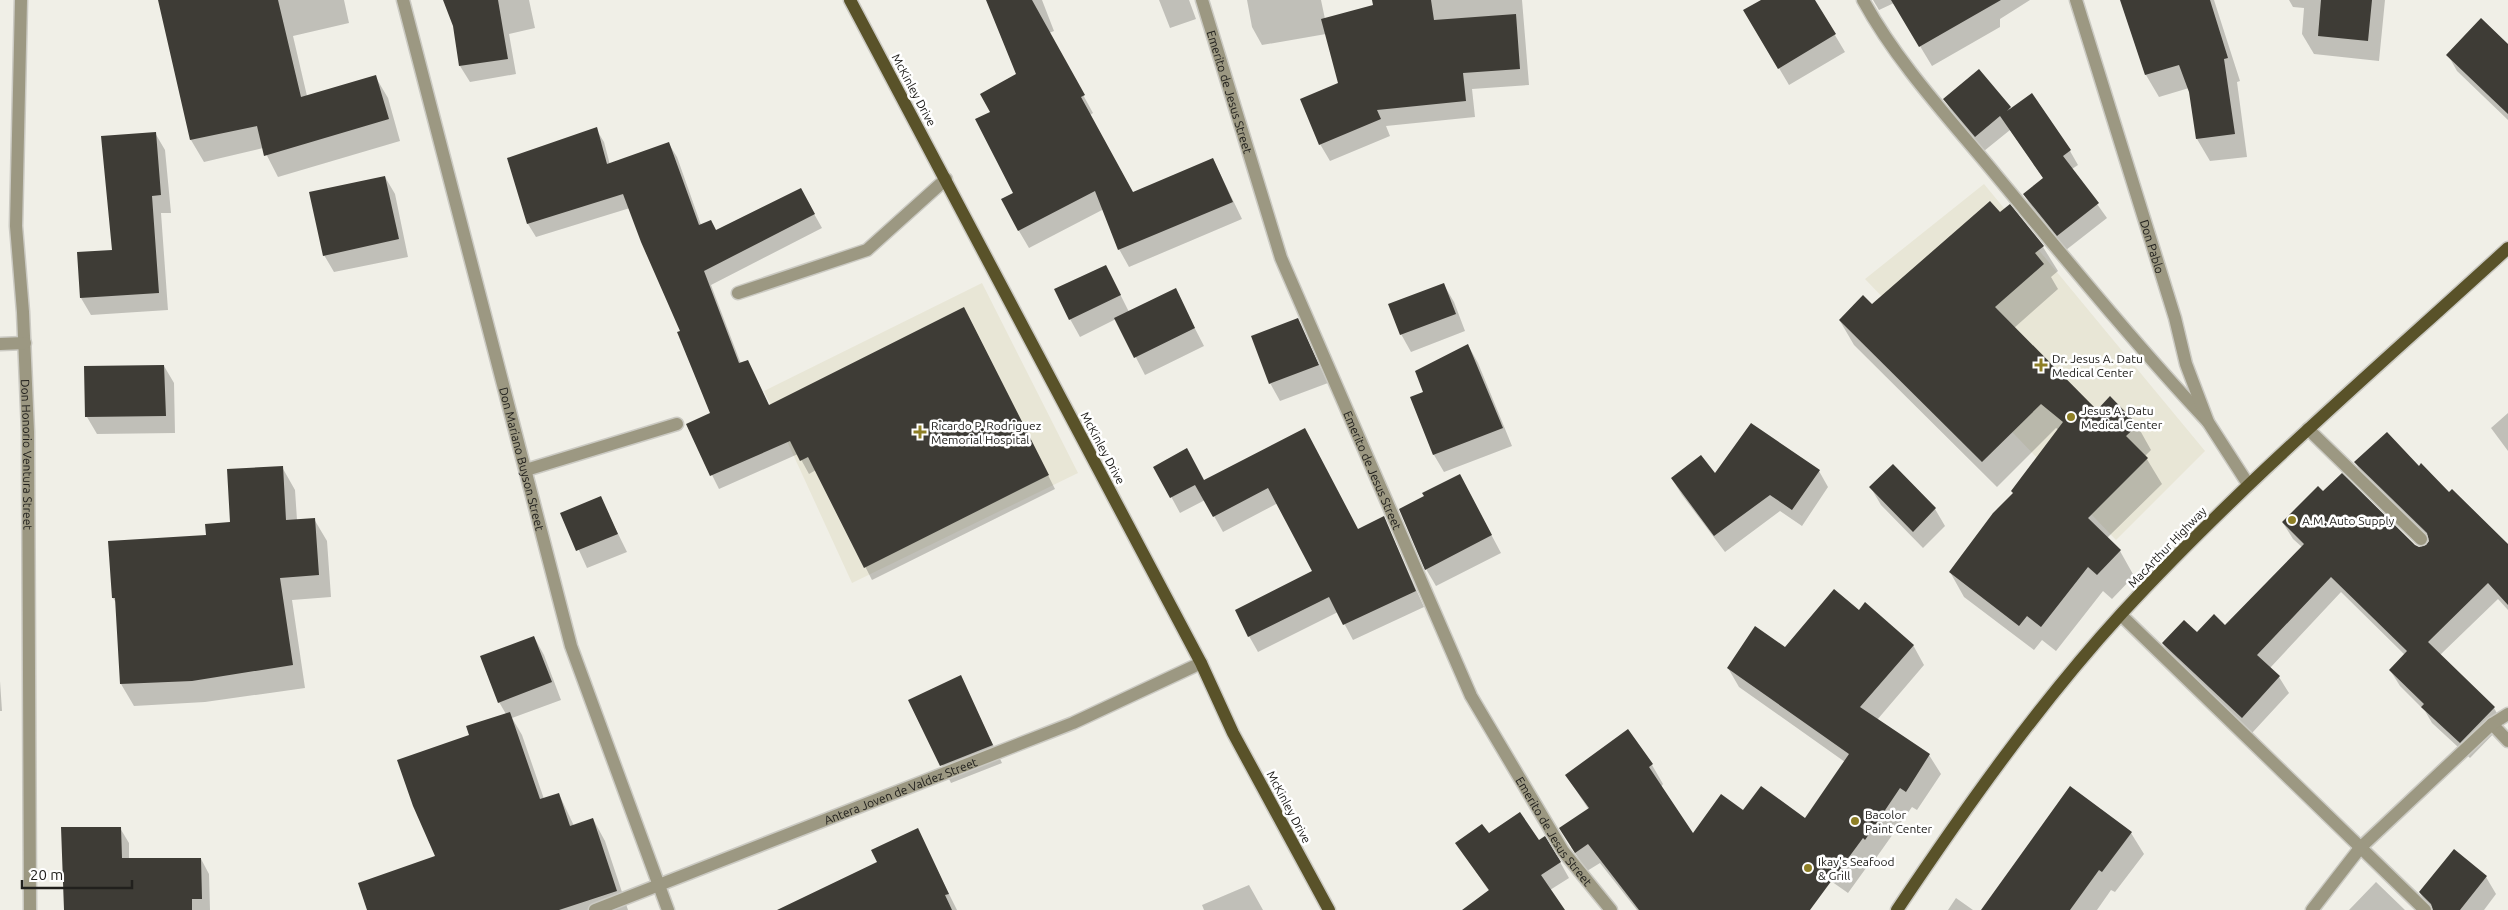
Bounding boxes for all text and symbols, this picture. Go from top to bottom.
street label: Emerito de Jesus Street [1205,29,1255,155]
street label: McKinley Drive [889,52,939,128]
street label: Don Pablo [2138,218,2167,275]
place label: Dr. Jesus A. Datu Medical Center [2052,352,2143,379]
marker: Dr. Jesus A. Datu Medical Center [2034,358,2048,372]
street label: Don Honorio Ventura Street [19,379,35,530]
street label: Don Mariano Buyson Street [497,386,547,532]
place label: Jesus A. Datu Medical Center [2081,404,2163,431]
street label: Emerito de Jesus Street [1342,409,1405,532]
street label: McKinley Drive [1078,410,1128,486]
marker: Jesus A. Datu Medical Center [2065,411,2077,423]
place label: Ricardo P. Rodriguez Memorial Hospital [931,419,1042,446]
marker: Ricardo P. Rodriguez Memorial Hospital [913,425,927,439]
street label: MacArthur Highway [2125,504,2209,590]
marker: A.M. Auto Supply [2286,514,2298,526]
place label: A.M. Auto Supply [2302,514,2395,527]
street label: Antera Joven de Valdez Street [822,755,979,826]
street label: McKinley Drive [1264,769,1314,845]
street label: Emerito de Jesus Street [1514,774,1595,888]
place label: Bacolor Paint Center [1865,808,1933,835]
marker: Bacolor Paint Center [1849,815,1861,827]
place label: Ikay's Seafood & Grill [1818,855,1895,882]
scale bar [22,858,132,890]
marker: Ikay's Seafood & Grill [1802,862,1814,874]
text: 20 m [30,866,63,883]

